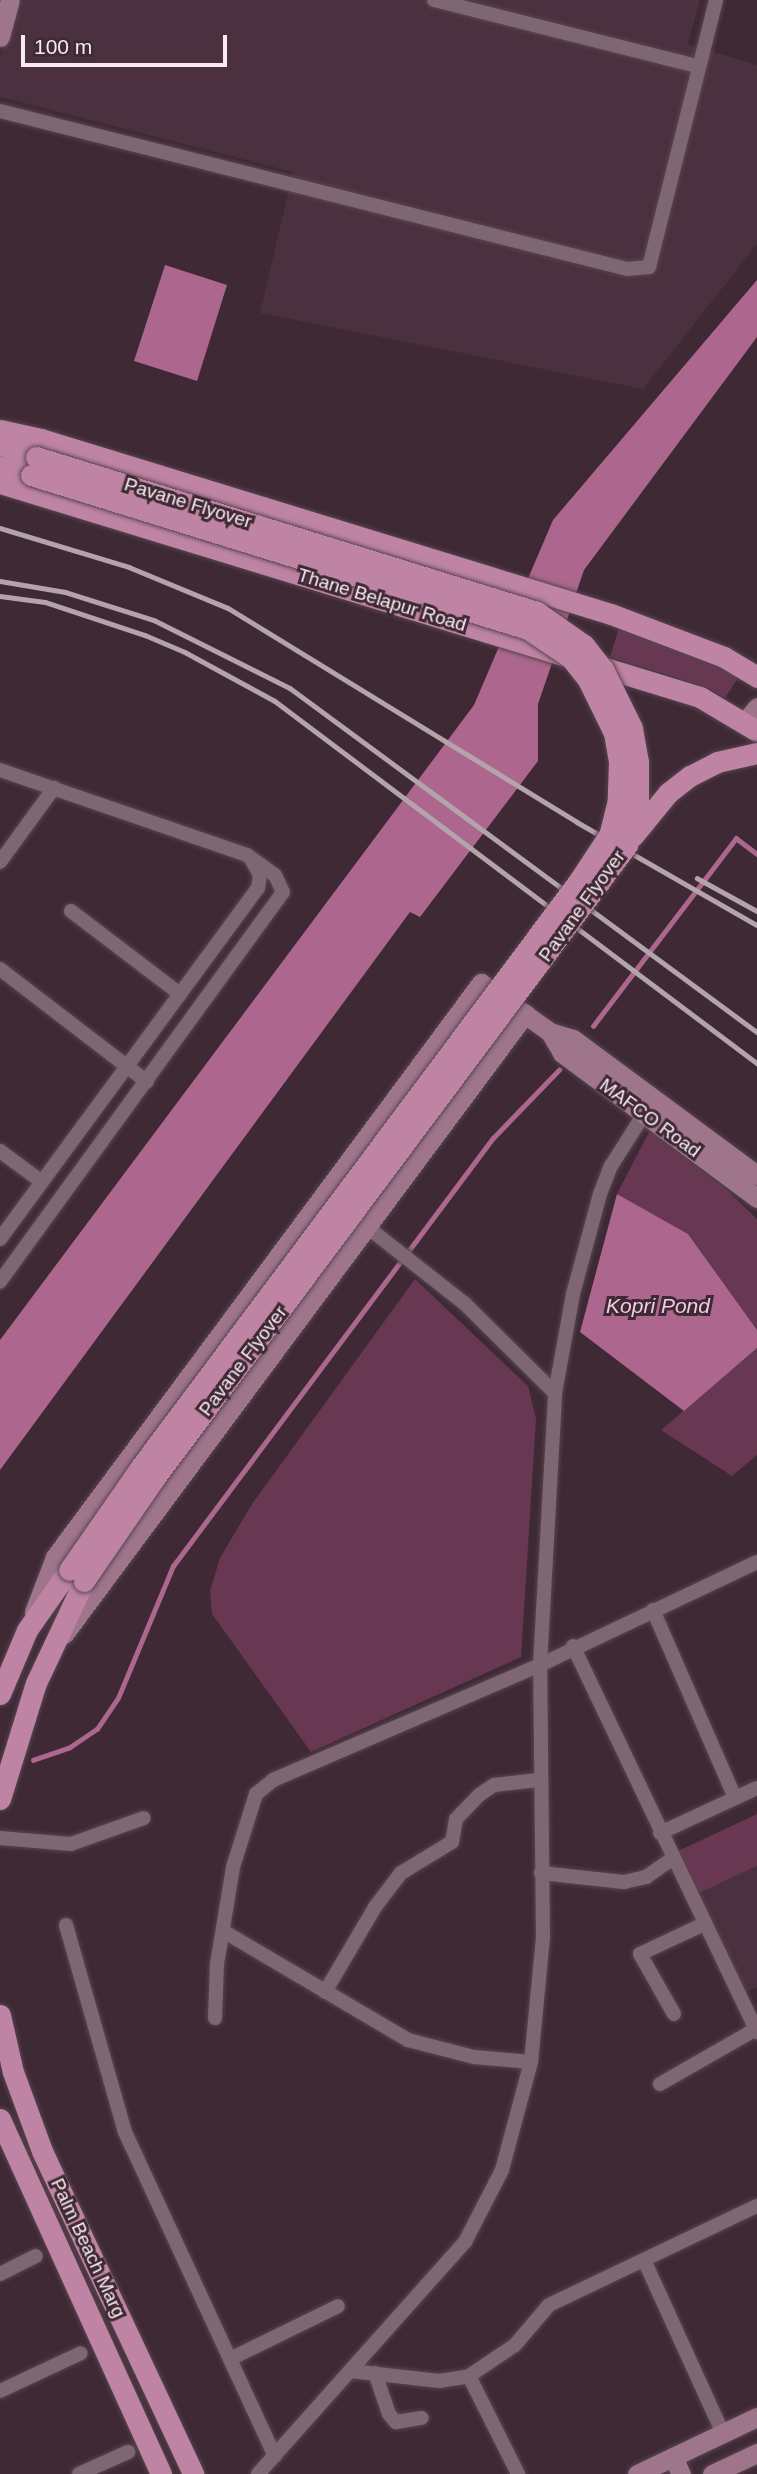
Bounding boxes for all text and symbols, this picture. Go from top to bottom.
scale bar [24,21,231,65]
text: 100 m [34,35,92,58]
street label: Pavane Flyover [122,473,254,533]
street label: Thane Belapur Road [295,563,469,637]
street label: Pavane Flyover [534,846,630,966]
street label: MAFCO Road [595,1074,705,1162]
water label: Kopri Pond [606,1293,710,1319]
street label: Pavane Flyover [194,1301,292,1421]
street label: Palm Beach Marg [46,2175,130,2321]

